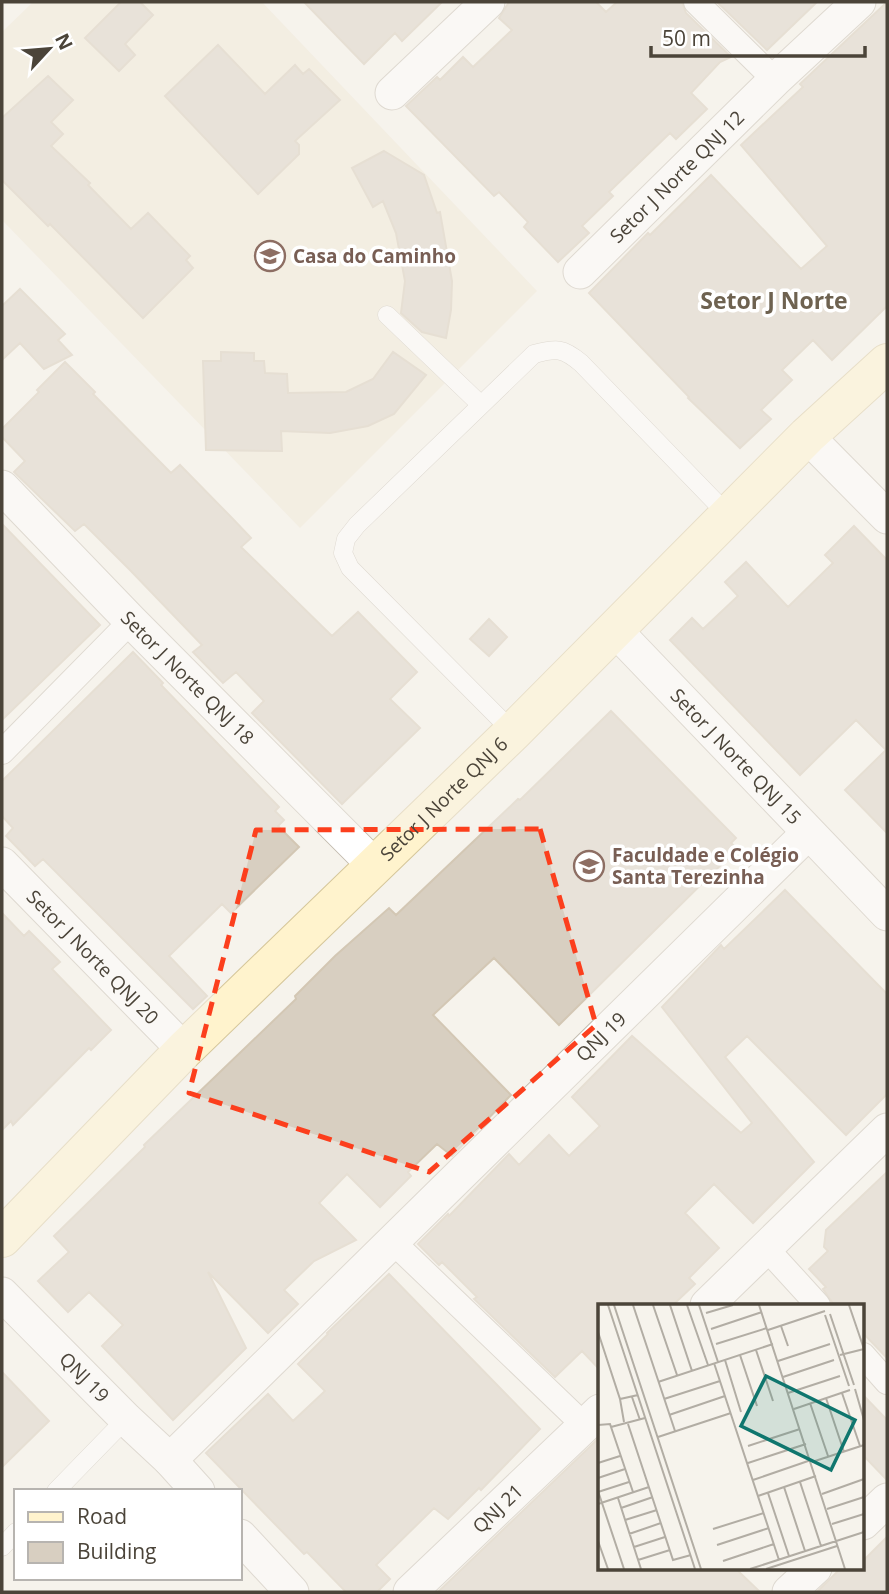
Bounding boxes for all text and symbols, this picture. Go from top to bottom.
north arrow [14,14,84,84]
scale bar [651,14,864,58]
text: 50 m [662,24,711,52]
text: N [49,29,79,54]
street label: Setor J Norte QNJ 12 [604,105,750,249]
school or university icon: Casa do Caminho [253,239,287,273]
place label: Casa do Caminho [293,243,456,269]
district label: Setor J Norte [700,284,848,316]
street label: Setor J Norte QNJ 18 [115,605,260,750]
street label: Setor J Norte QNJ 15 [665,683,807,830]
street label: Setor J Norte QNJ 6 [374,731,513,867]
place label: Faculdade e Colégio Santa Terezinha [612,842,799,890]
school or university icon: Faculdade e Colégio Santa Terezinha [572,849,606,883]
street label: Setor J Norte QNJ 20 [21,884,165,1030]
street label: QNJ 19 [570,1006,632,1067]
inset map [598,1304,864,1570]
street label: QNJ 19 [54,1346,115,1408]
street label: QNJ 21 [467,1478,529,1539]
legend [14,1489,242,1580]
text: Road [77,1502,127,1530]
text: Building [77,1537,156,1565]

